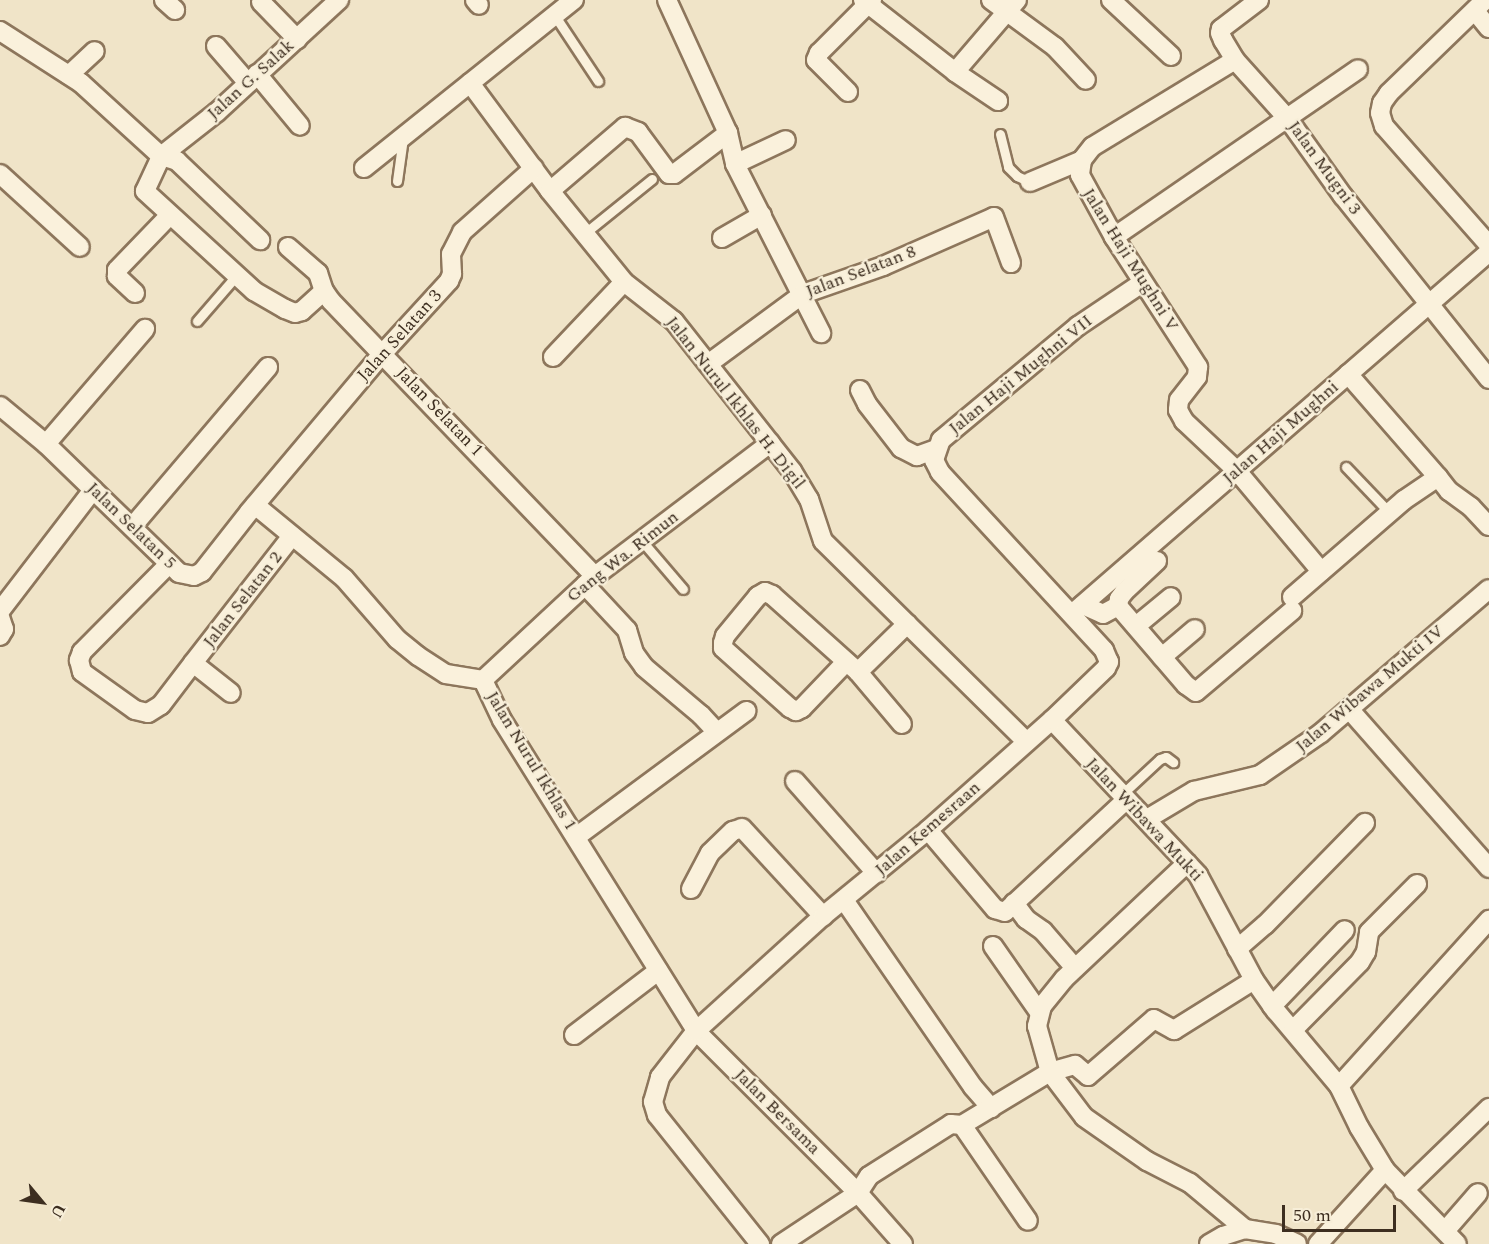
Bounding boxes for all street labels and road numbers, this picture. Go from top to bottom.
street label: Jalan G. Salak [203,35,299,125]
street label: Jalan Mugni 3 [1283,117,1365,219]
street label: Jalan Haji Mughni V [1077,184,1183,336]
street label: Jalan Selatan 8 [803,241,919,303]
street label: Jalan Selatan 3 [353,286,447,386]
street label: Jalan Haji Mughni VII [945,310,1097,440]
street label: Jalan Nurul Ikhlas H. Digil [661,312,809,494]
street label: Jalan Selatan 1 [391,363,487,461]
street label: Jalan Haji Mughni [1218,377,1344,489]
street label: Jalan Selatan 5 [82,478,180,574]
street label: Gang Wa. Rimun [563,507,683,607]
street label: Jalan Selatan 2 [199,548,287,652]
street label: Jalan Wibawa Mukti IV [1291,621,1449,757]
street label: Jalan Nurul Ikhlas 1 [481,688,581,834]
street label: Jalan Wibawa Mukti [1081,753,1207,887]
street label: Jalan Kemesraan [871,777,985,881]
street label: Jalan Bersama [729,1064,825,1160]

